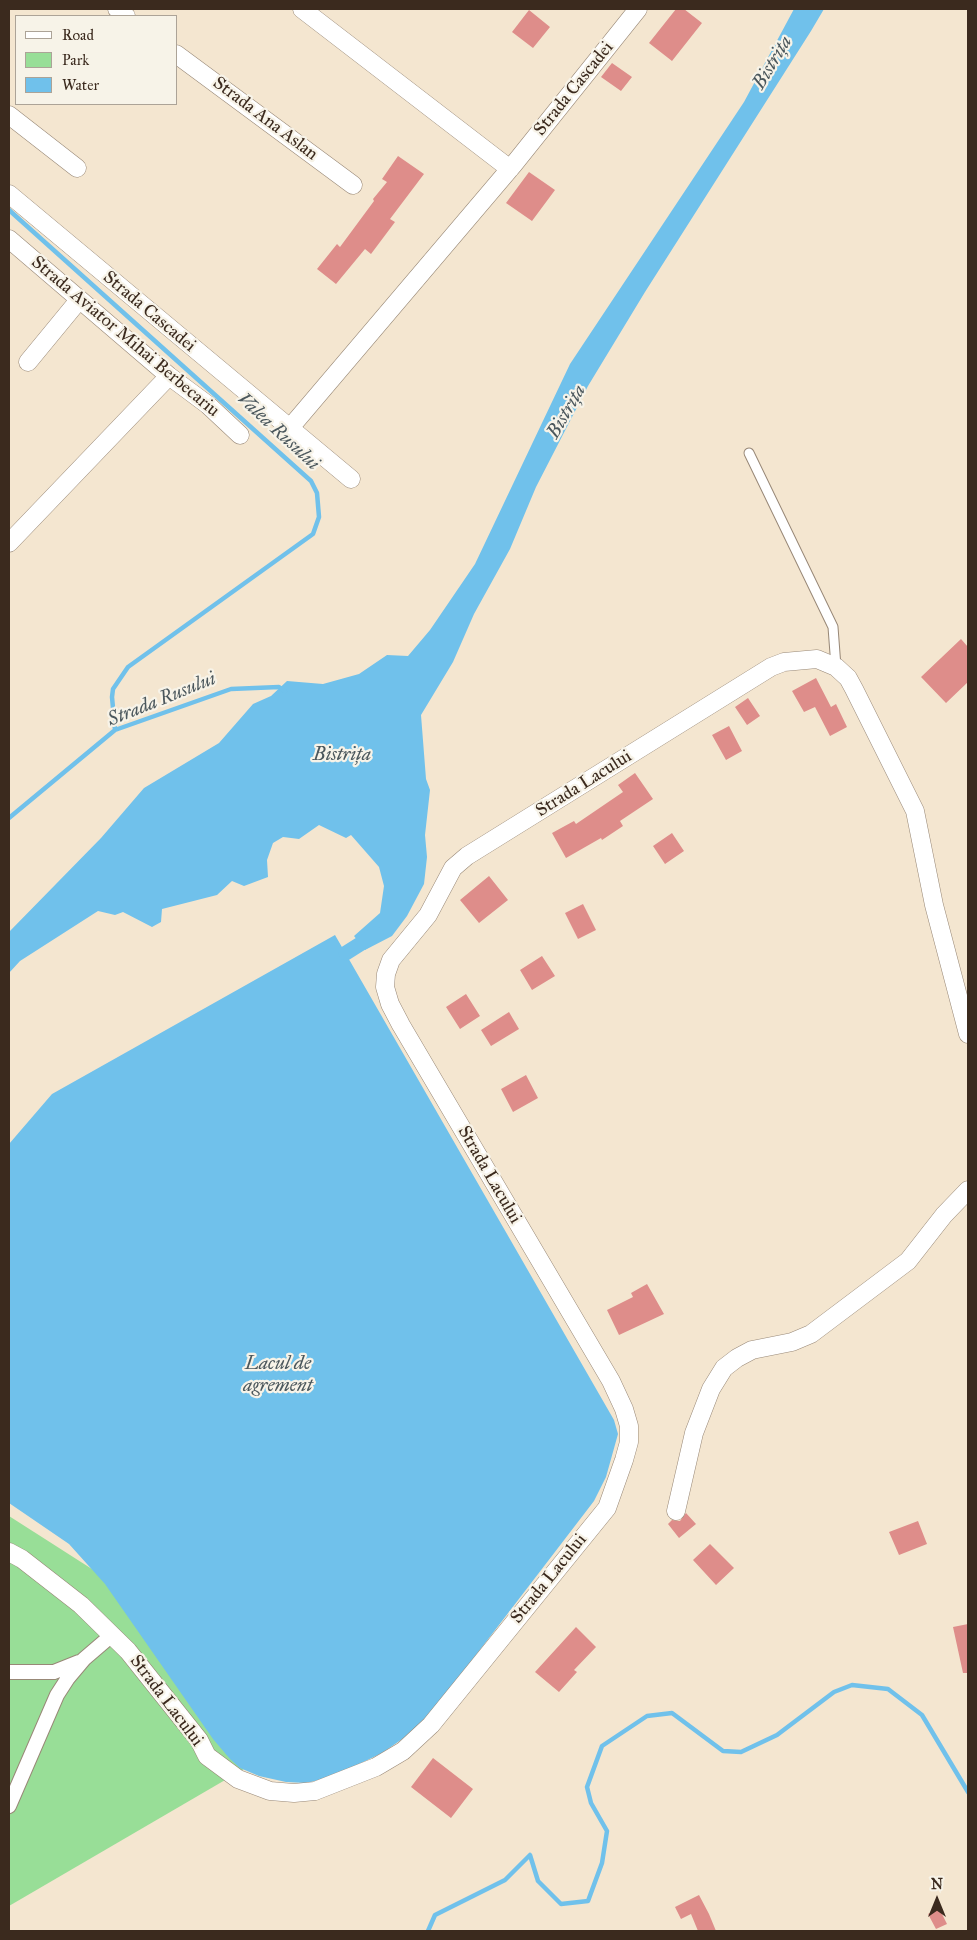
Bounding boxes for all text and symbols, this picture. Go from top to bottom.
legend [15,15,178,105]
text: Road [62,26,94,44]
water label: Bistrița [748,32,798,94]
street label: Strada Cascadei [530,38,618,140]
text: Park [62,51,89,69]
street label: Strada Ana Aslan [208,73,322,165]
text: Water [62,76,99,94]
street label: Strada Aviator Mihai Berbecariu [26,252,224,422]
street label: Strada Cascadei [98,267,200,357]
water label: Bistrița [543,381,591,443]
water label: Valea Rusului [232,388,324,476]
water label: Strada Rusului [105,668,219,732]
water label: Bistrița [313,744,371,766]
street label: Strada Lacului [532,746,636,822]
street label: Strada Lacului [452,1122,526,1228]
water label: Lacul de agrement [243,1353,313,1397]
street label: Strada Lacului [506,1530,592,1628]
street label: Strada Lacului [125,1651,207,1751]
north arrow [912,1875,962,1925]
text: N [931,1876,943,1893]

